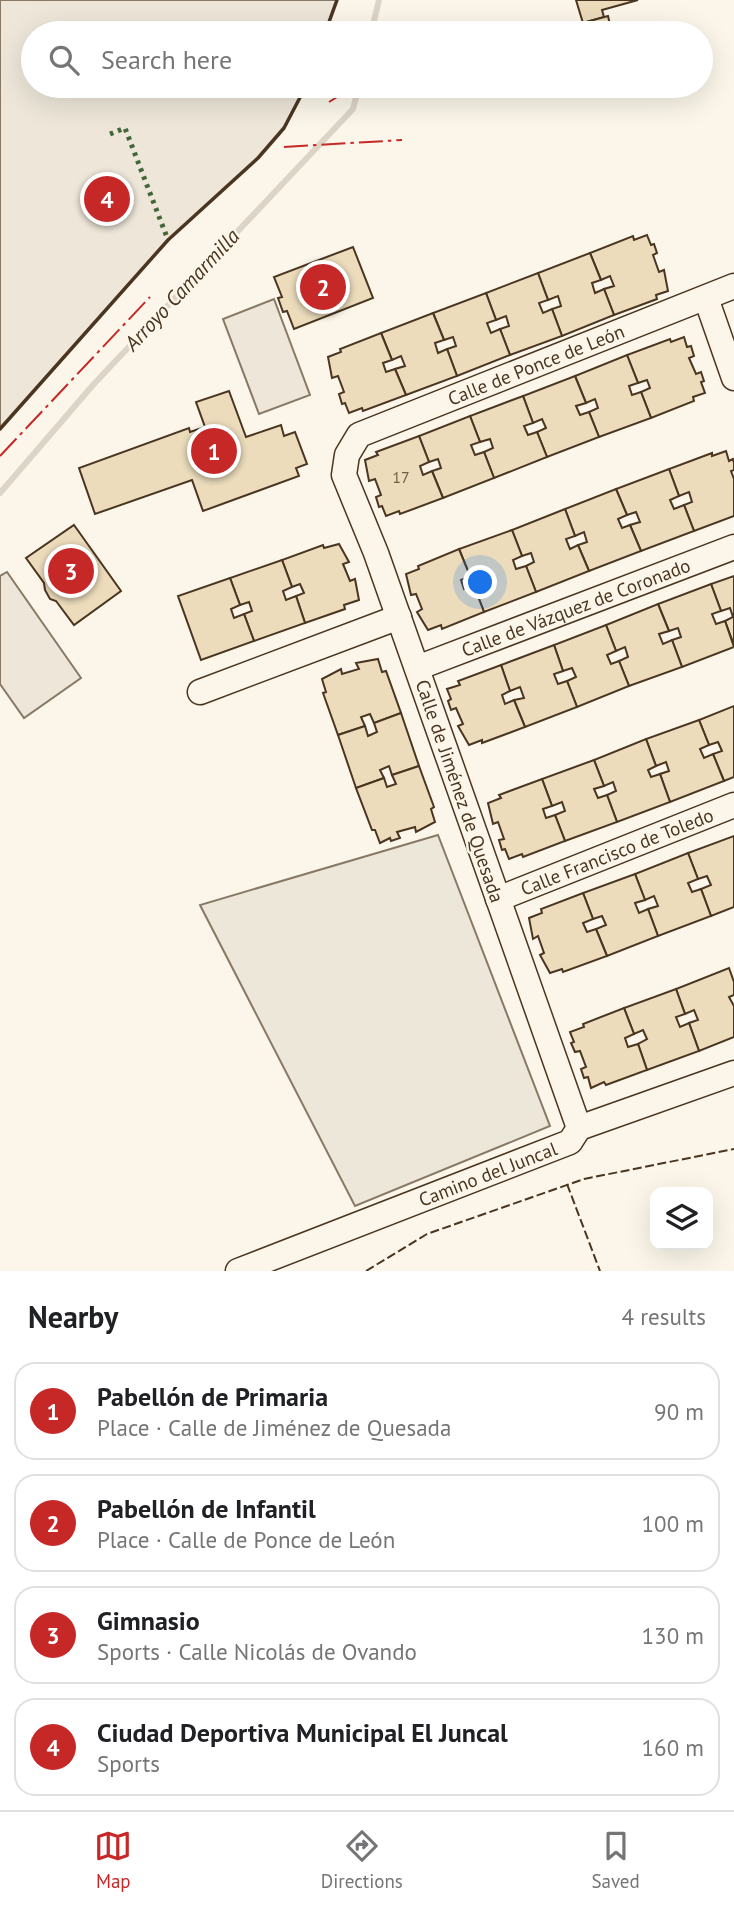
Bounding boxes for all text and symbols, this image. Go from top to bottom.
search box [21,21,713,98]
icon: search [45,41,83,79]
text: Search here [101,43,232,76]
pin: 4 [84,173,130,225]
water label: Arroyo Camarmilla [117,222,246,357]
pin: 2 [300,261,346,313]
street label: Calle de Ponce de León [444,319,628,411]
pin: 1 [191,425,237,477]
house number: 17 [392,467,410,487]
pin: 3 [48,545,94,597]
street label: Calle de Vázquez de Coronado [458,553,694,662]
your location [463,565,497,599]
street label: Calle de Jiménez de Quesada [411,676,509,906]
street label: Calle Francisco de Toledo [517,802,717,901]
street label: Camino del Juncal [415,1136,561,1212]
map controls [650,1187,713,1250]
button: layers [650,1187,713,1250]
text: Nearby [28,1297,118,1336]
text: 4 results [622,1302,706,1331]
text: Pabellón de Primaria [97,1380,328,1413]
text: 1 [46,1397,60,1426]
text: 90 m [654,1397,704,1426]
text: Place · Calle de Jiménez de Quesada [97,1413,451,1442]
text: Pabellón de Infantil [97,1492,316,1525]
text: 2 [46,1509,60,1538]
text: 100 m [642,1509,704,1538]
text: Place · Calle de Ponce de León [97,1525,395,1554]
text: Gimnasio [97,1604,200,1637]
text: 3 [46,1621,60,1650]
text: 130 m [642,1621,704,1650]
text: Sports · Calle Nicolás de Ovando [97,1637,417,1666]
text: Ciudad Deportiva Municipal El Juncal [97,1716,508,1749]
text: 4 [46,1733,60,1762]
text: 160 m [642,1733,704,1762]
text: Sports [97,1749,160,1778]
tab: Map [94,1827,132,1893]
tab: Directions [321,1827,403,1893]
tab: Saved [591,1827,640,1893]

